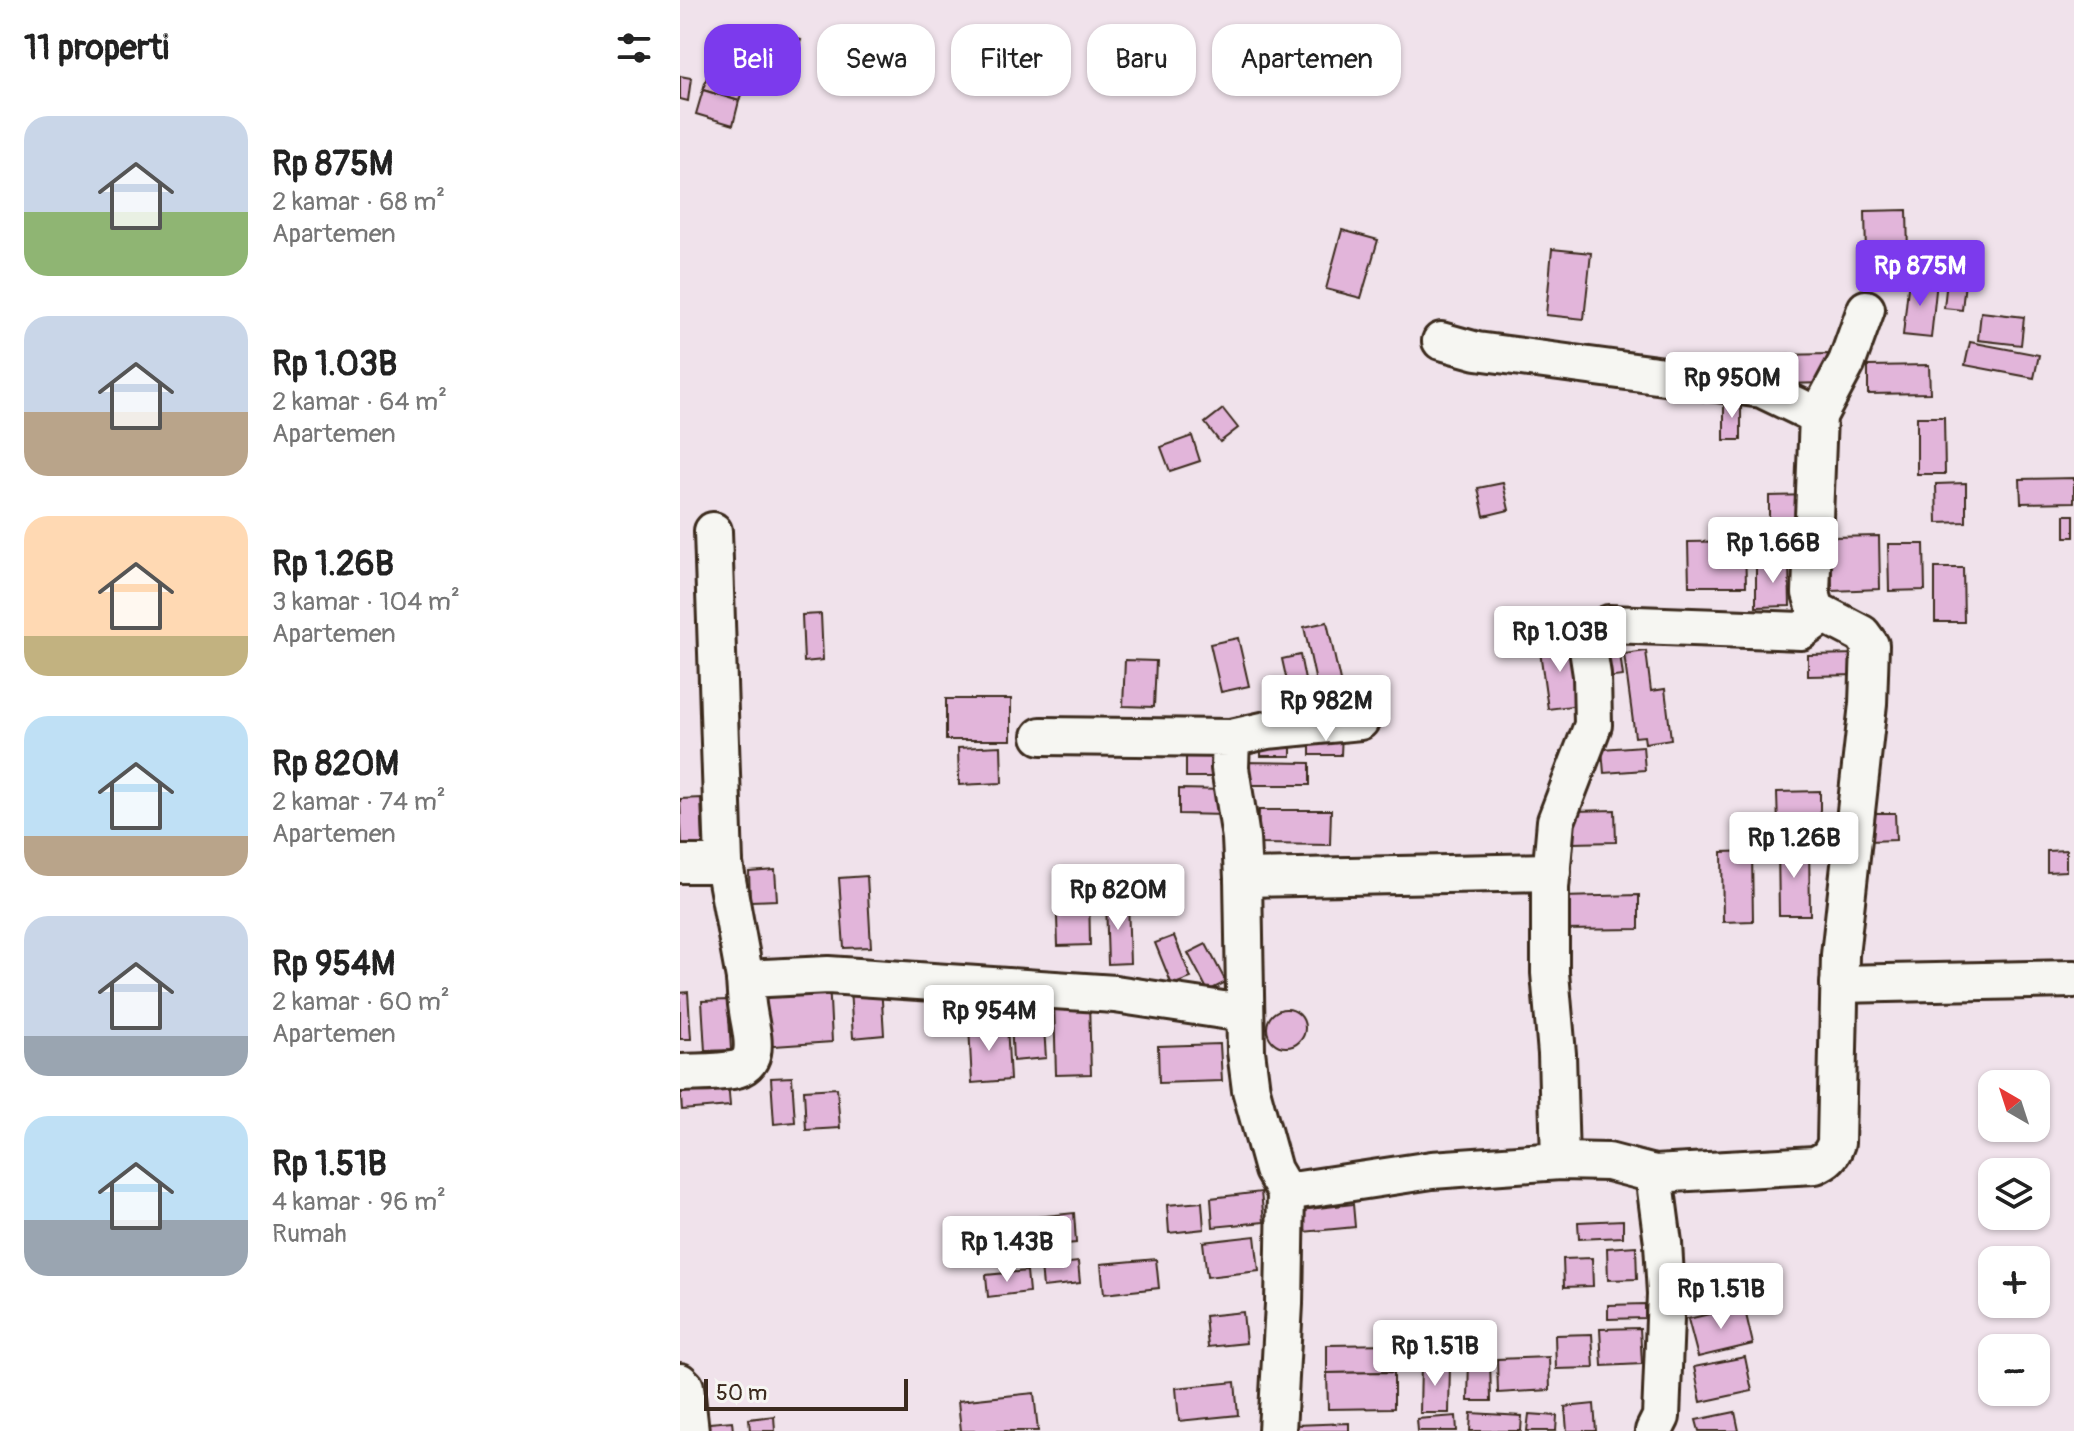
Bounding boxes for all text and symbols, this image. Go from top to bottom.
chip: Beli [704,24,801,96]
chip: Sewa [817,24,935,96]
chip: Filter [951,24,1071,96]
chip: Baru [1087,24,1196,96]
chip: Apartemen [1212,24,1401,96]
icon: filters [612,26,656,70]
text: 11 properti [24,27,169,70]
text: Rp 875M [272,143,393,186]
icon: home [88,148,184,244]
text: 2 kamar · 68 m² [272,186,445,218]
text: Apartemen [272,218,396,250]
pin: Rp 875M [1846,240,1994,308]
text: Rp 875M [1874,250,1966,282]
text: Rp 1.03B [272,343,397,386]
icon: home [88,348,184,444]
pin: Rp 950M [1658,352,1806,420]
text: Rp 950M [1684,362,1780,394]
text: 2 kamar · 64 m² [272,386,447,418]
text: Apartemen [272,418,396,450]
pin: Rp 1.66B [1690,517,1856,585]
text: Rp 1.66B [1726,527,1820,559]
text: Rp 1.26B [272,543,394,586]
icon: home [88,548,184,644]
text: 3 kamar · 104 m² [272,586,460,618]
pin: Rp 1.03B [1477,606,1643,674]
text: Rp 1.03B [1512,616,1608,648]
text: Apartemen [272,618,396,650]
pin: Rp 982M [1252,675,1400,743]
text: Rp 982M [1280,685,1372,717]
text: Rp 820M [272,743,399,786]
icon: home [88,748,184,844]
text: 2 kamar · 74 m² [272,786,446,818]
pin: Rp 1.26B [1711,812,1877,880]
text: Apartemen [272,818,396,850]
text: Rp 1.26B [1747,822,1841,854]
pin: Rp 820M [1044,864,1192,932]
text: Rp 820M [1069,874,1167,906]
text: Rp 954M [272,943,395,986]
icon: home [88,948,184,1044]
pin: Rp 954M [915,985,1063,1053]
text: 2 kamar · 60 m² [272,986,450,1018]
text: Rp 954M [942,995,1036,1027]
text: Apartemen [272,1018,396,1050]
north arrow [1978,1070,2050,1142]
map controls [1978,1070,2050,1406]
text: Rp 1.51B [272,1143,387,1186]
icon: home [88,1148,184,1244]
button: layers [1978,1158,2050,1230]
text: 4 kamar · 96 m² [272,1186,446,1218]
pin: Rp 1.43B [924,1216,1090,1284]
text: Rumah [272,1218,347,1250]
text: Rp 1.43B [960,1226,1054,1258]
button: + [1978,1246,2050,1318]
pin: Rp 1.51B [1638,1263,1804,1331]
text: Rp 1.51B [1677,1273,1765,1305]
pin: Rp 1.51B [1352,1320,1518,1388]
text: Rp 1.51B [1391,1330,1479,1362]
button: − [1978,1334,2050,1406]
scale bar [704,1375,908,1411]
text: 50 m [716,1379,767,1407]

